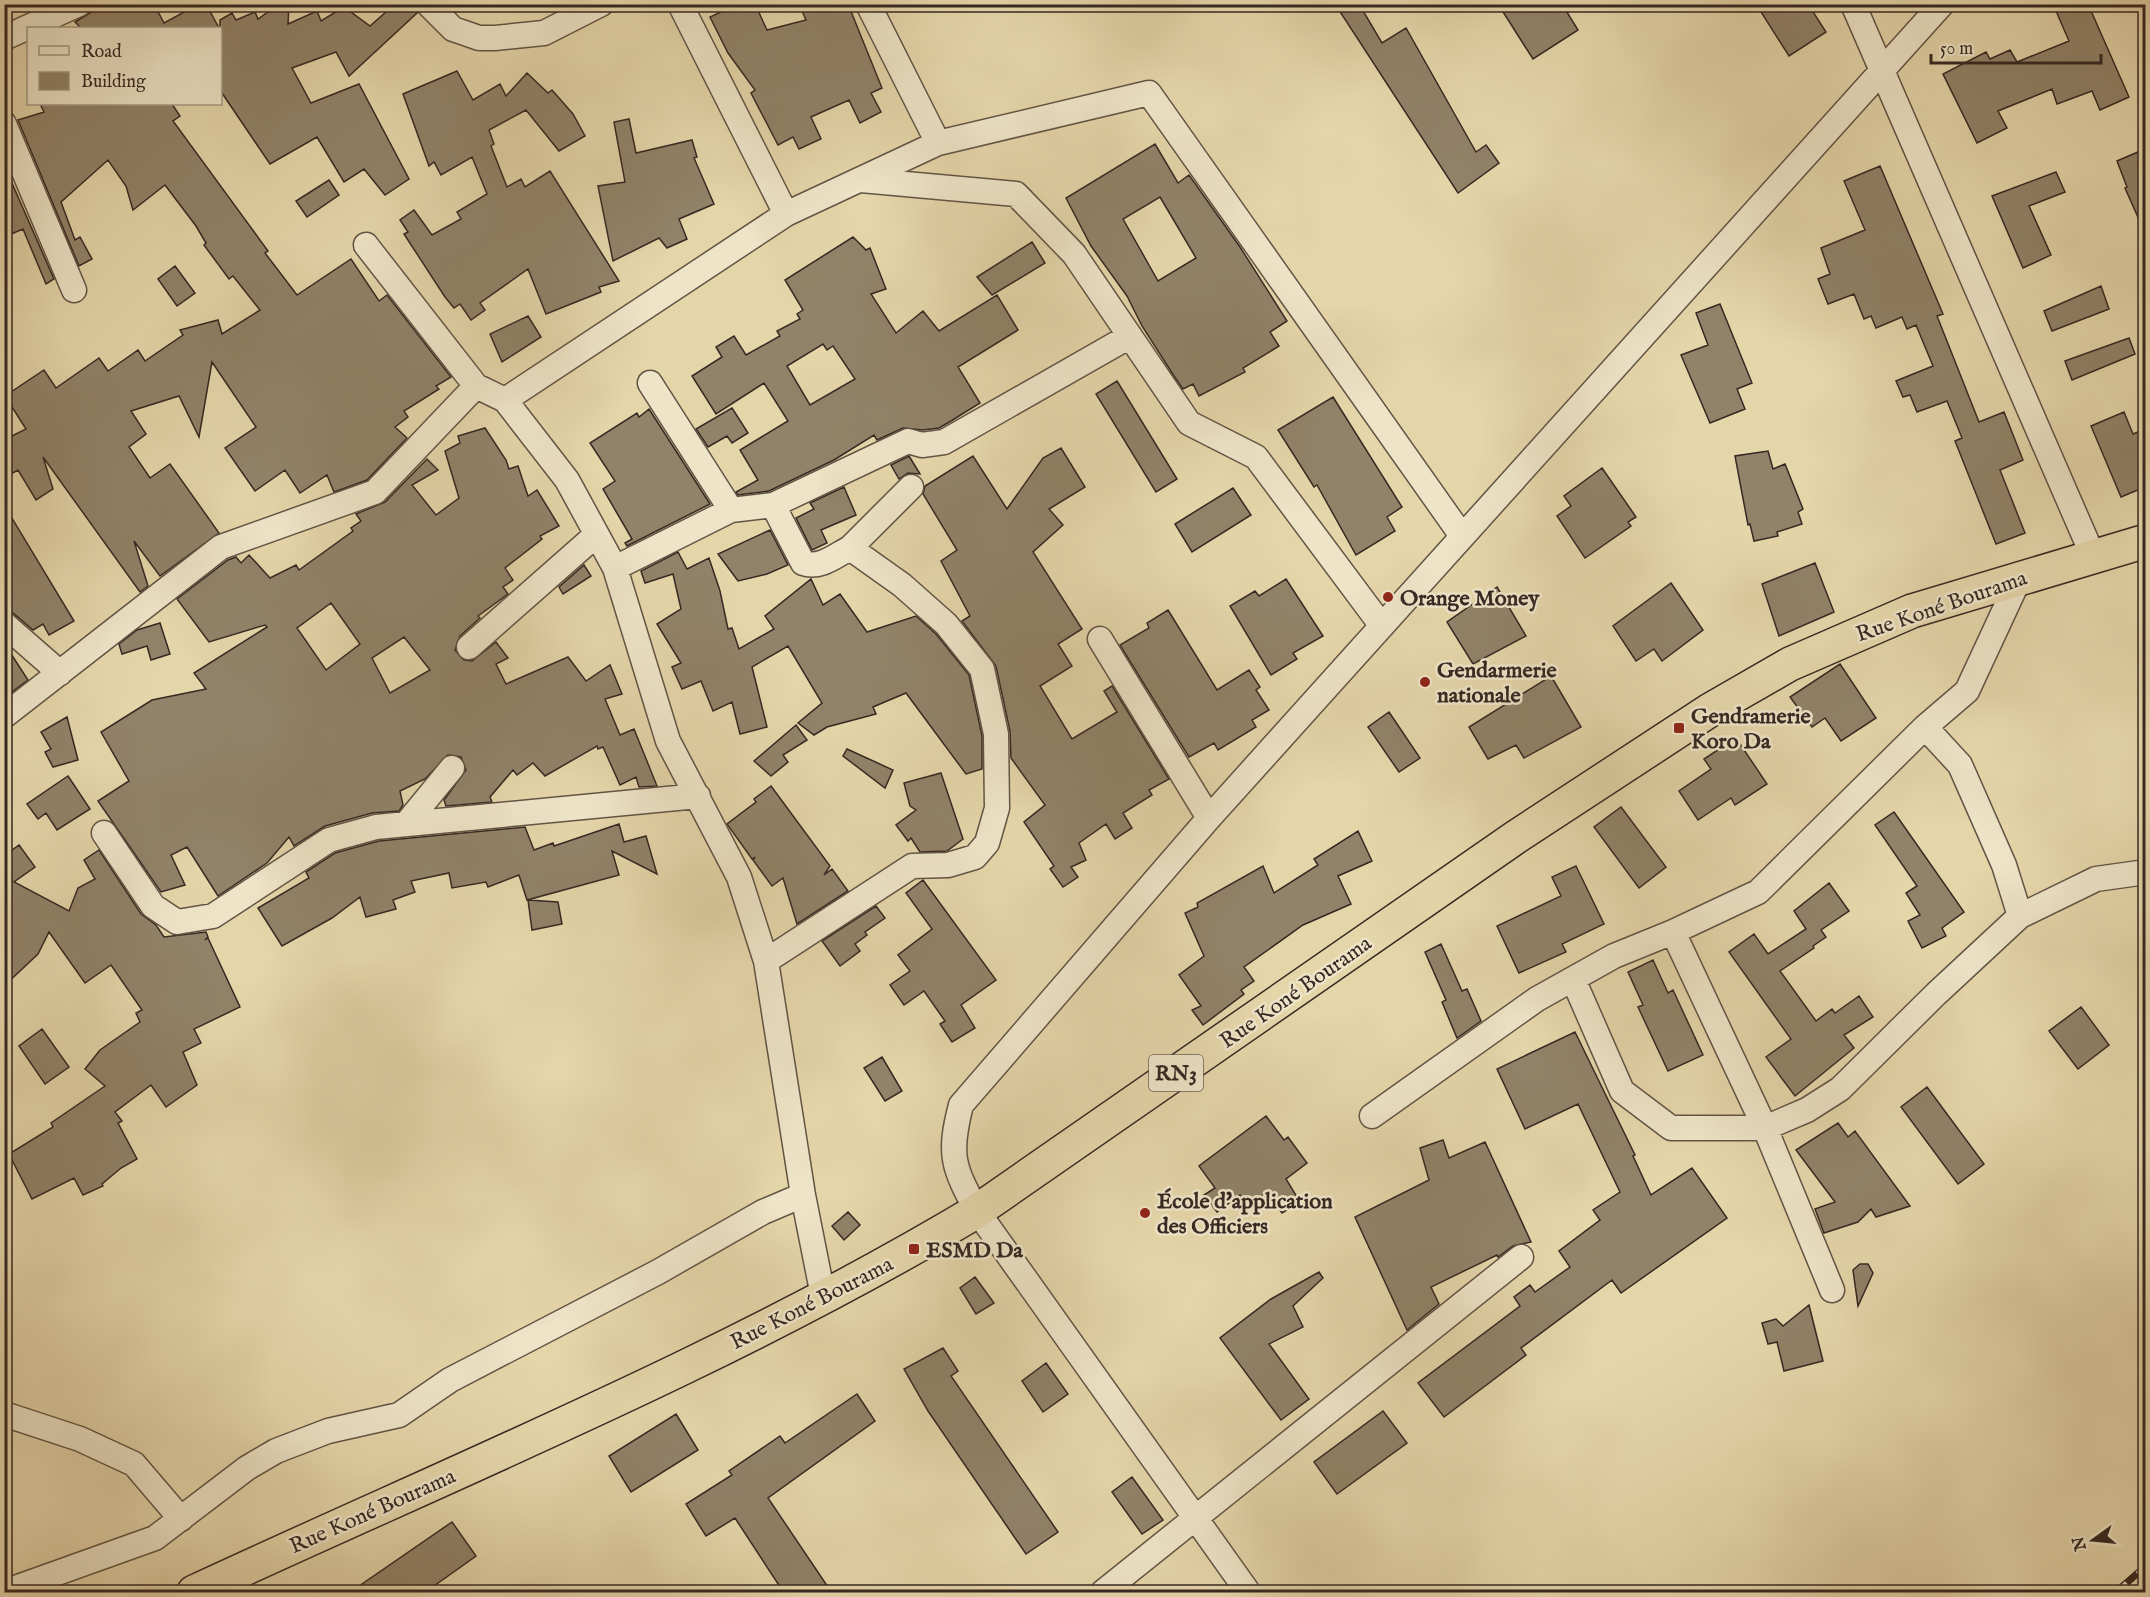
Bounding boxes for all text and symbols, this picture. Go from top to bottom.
legend [27,27,222,105]
scale bar [1931,27,2100,65]
text: 50 m [1940,38,1973,61]
text: Road [81,41,122,64]
text: Building [81,71,146,94]
street label: Rue Koné Bourama [1852,564,2031,649]
place label: Orange Money [1400,585,1540,613]
marker: Orange Money [1381,590,1395,604]
place label: Gendarmerie nationale [1437,657,1557,710]
marker: Gendarmerie nationale [1418,675,1432,689]
place label: Gendramerie Koro Da [1691,703,1811,756]
marker: Gendramerie Koro Da [1672,721,1686,735]
street label: Rue Koné Bourama [1215,930,1378,1055]
road number: RN3 [1149,1055,1203,1091]
place label: École d'application des Officiers [1157,1188,1333,1241]
marker: École d'application des Officiers [1138,1206,1152,1220]
place label: ESMD Da [926,1237,1023,1265]
marker: ESMD Da [907,1242,921,1256]
street label: Rue Koné Bourama [726,1250,898,1357]
street label: Rue Koné Bourama [285,1462,461,1561]
north arrow [2063,1510,2123,1570]
text: N [2069,1534,2092,1554]

